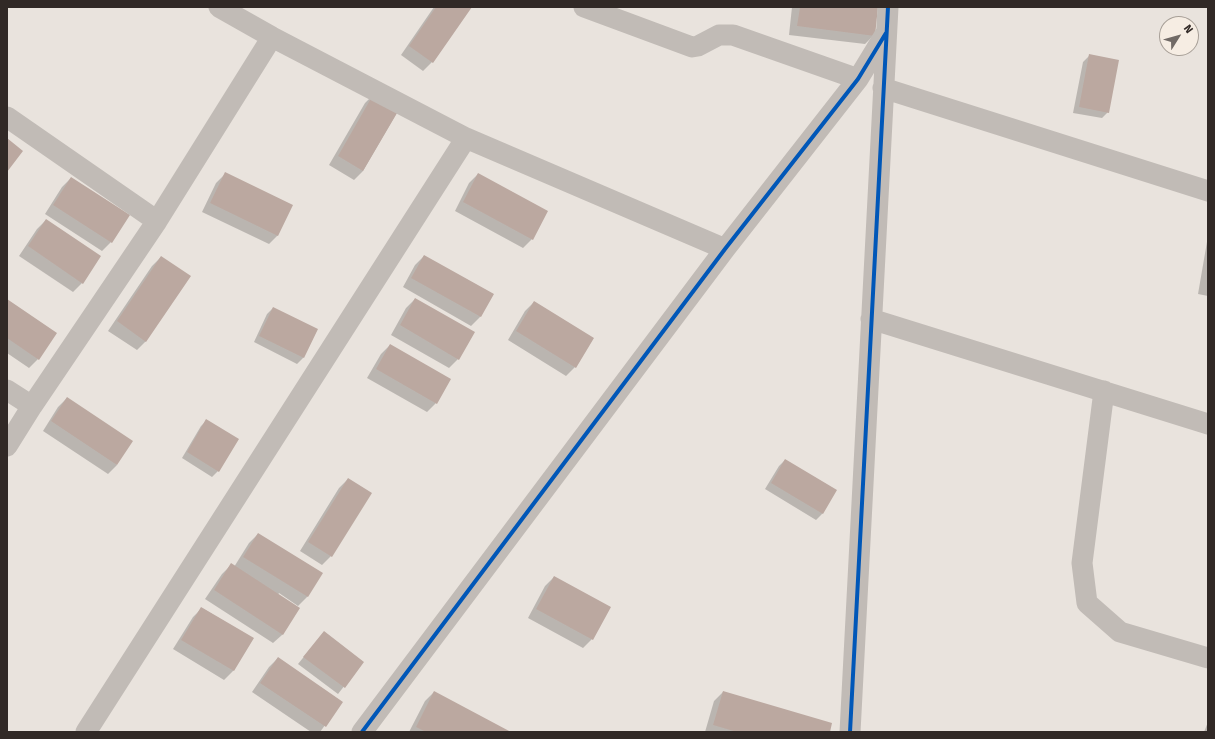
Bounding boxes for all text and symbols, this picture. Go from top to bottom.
north arrow [1159,16,1199,56]
text: N [1181,22,1196,36]

